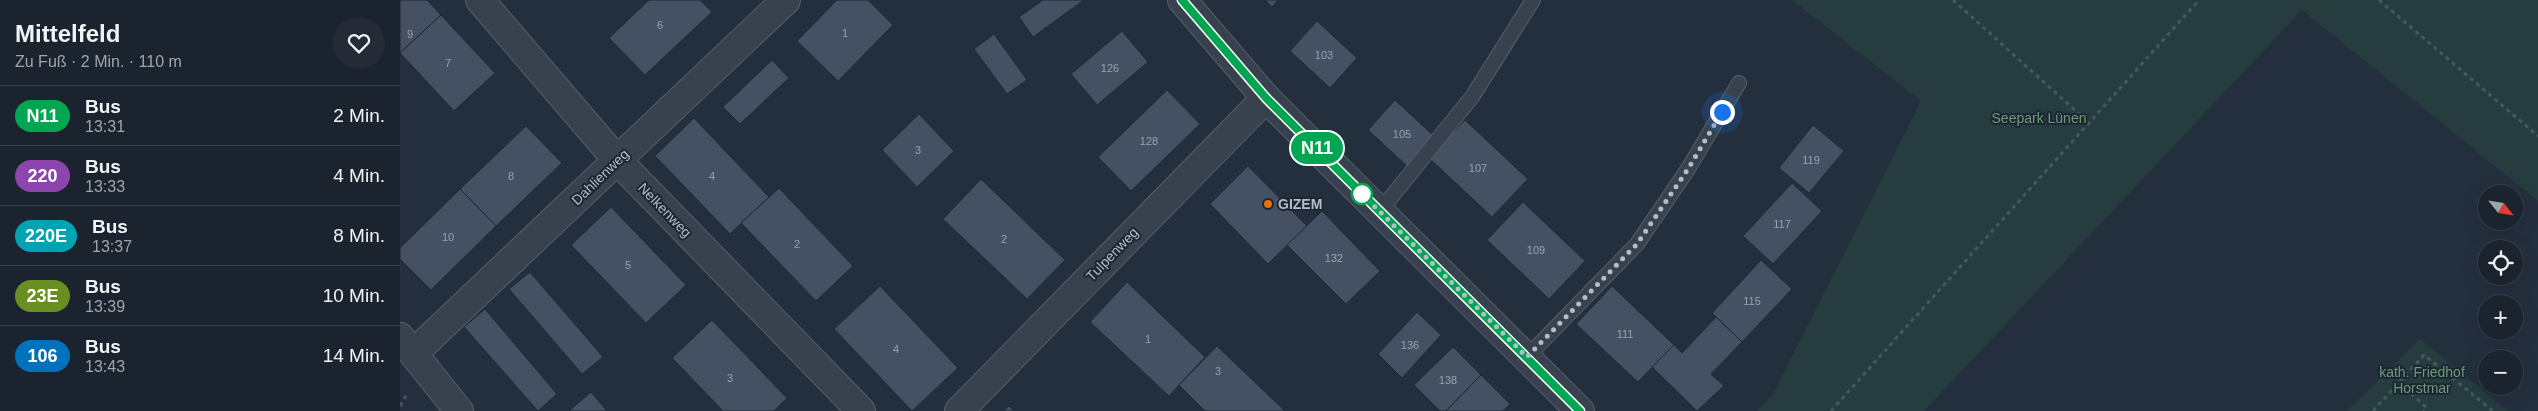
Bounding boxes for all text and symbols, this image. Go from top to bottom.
button: heart [333,17,385,69]
house number: 6 [657,19,663,31]
text: Mittelfeld [15,20,120,47]
house number: 1 [842,27,848,39]
house number: 9 [407,28,413,40]
house number: 103 [1315,49,1333,61]
text: Zu Fuß · 2 Min. · 110 m [15,53,182,70]
house number: 7 [445,57,451,69]
house number: 126 [1101,62,1119,74]
text: Bus [85,96,121,117]
your location [1710,100,1735,125]
text: 2 Min. [333,105,385,126]
text: N11 [26,106,59,126]
park label: Seepark Lünen [1992,110,2086,126]
text: 13:31 [85,118,125,135]
house number: 105 [1393,128,1411,140]
line badge: N11 [1288,132,1346,164]
house number: 128 [1140,135,1158,147]
text: N11 [1301,138,1333,158]
house number: 3 [915,144,921,156]
street label: Dahlienweg [568,146,632,208]
house number: 119 [1802,154,1820,166]
text: Bus [85,156,121,177]
house number: 107 [1469,162,1487,174]
text: 4 Min. [333,165,385,186]
text: 220 [27,166,58,186]
house number: 8 [508,170,514,182]
house number: 4 [709,170,715,182]
text: 13:33 [85,178,125,195]
street label: Nelkenweg [635,180,695,240]
unlabelled marker [1351,183,1373,205]
north arrow [2478,185,2522,230]
map controls [2478,185,2523,395]
place label: GIZEM [1278,196,1322,212]
marker: GIZEM [1262,198,1274,210]
text: Bus [92,216,128,237]
house number: 117 [1773,218,1791,230]
street label: Tulpenweg [1083,224,1141,284]
text: 8 Min. [333,225,385,246]
text: 220E [25,226,67,246]
house number: 10 [442,231,454,243]
house number: 2 [1001,233,1007,245]
text: 13:37 [92,238,132,255]
house number: 2 [794,238,800,250]
button: locate [2478,240,2523,285]
house number: 109 [1527,244,1545,256]
house number: 132 [1325,252,1343,264]
house number: 5 [625,259,631,271]
text: Bus [85,276,121,297]
text: 10 Min. [323,285,385,306]
text: 23E [26,286,59,306]
house number: 115 [1743,295,1761,307]
button: + [2478,295,2523,340]
text: 13:39 [85,298,125,315]
house number: 111 [1617,328,1633,340]
house number: 1 [1145,333,1151,345]
text: Bus [85,336,121,357]
house number: 136 [1401,339,1419,351]
house number: 4 [893,343,899,355]
text: 14 Min. [323,345,385,366]
text: 106 [27,346,58,366]
button: − [2478,350,2523,395]
text: 13:43 [85,358,125,375]
park label: kath. Friedhof Horstmar [2379,364,2465,396]
house number: 3 [1215,365,1221,377]
house number: 3 [727,372,733,384]
house number: 138 [1439,374,1457,386]

